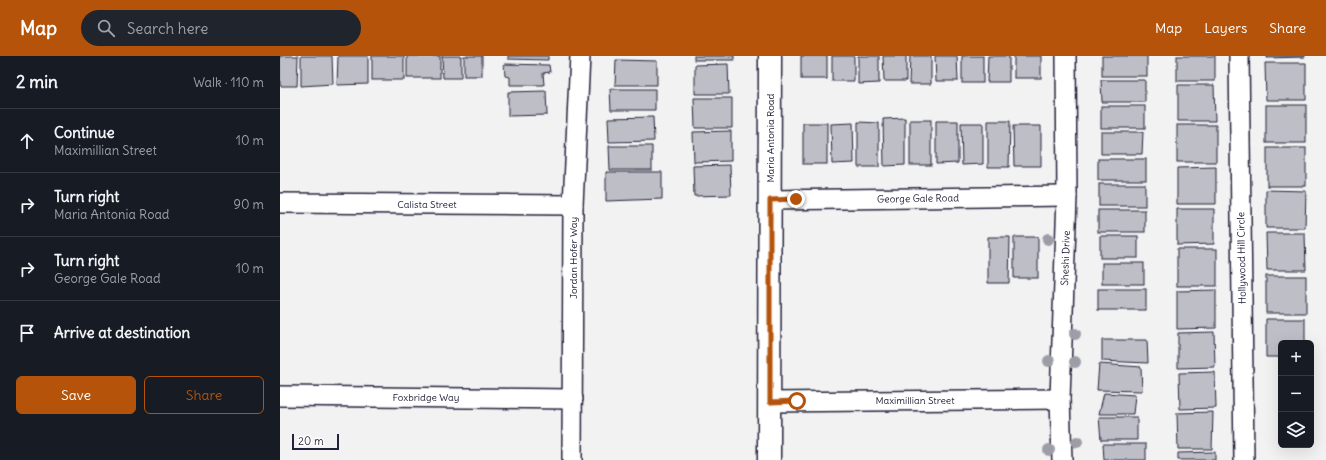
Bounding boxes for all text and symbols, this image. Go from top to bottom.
search box [81,10,361,46]
text: Map [20,16,57,40]
icon: search [95,17,117,39]
text: Search here [127,19,208,38]
text: Map [1155,19,1182,37]
text: Layers [1204,19,1247,37]
text: Share [1269,19,1306,37]
text: 2 min [16,71,58,93]
text: Walk · 110 m [193,74,264,91]
street label: Maria Antonia Road [764,93,777,182]
text: Continue [54,123,115,142]
icon: ahead [16,130,38,152]
text: 10 m [236,132,264,149]
text: Maximillian Street [54,142,157,159]
text: Turn right [54,187,119,206]
route end [787,190,805,208]
street label: George Gale Road [877,191,959,206]
icon: right [16,194,38,216]
text: 90 m [233,196,264,213]
street label: Calista Street [397,198,457,211]
text: Maria Antonia Road [54,206,170,223]
street label: Hollywood Hill Circle [1234,212,1249,304]
street label: Jordan Hofer Way [567,217,580,299]
street label: Sheshi Drive [1058,230,1073,286]
text: Turn right [54,251,119,270]
icon: right [16,258,38,280]
text: 10 m [236,260,264,277]
text: George Gale Road [54,270,161,287]
icon: arrive [16,322,38,344]
text: Arrive at destination [54,323,190,342]
map controls [1278,340,1314,448]
button: + [1278,340,1314,376]
button: Save [16,376,136,414]
button: Share [144,376,264,414]
button: − [1278,376,1314,412]
street label: Foxbridge Way [393,391,459,404]
route start [788,392,806,410]
street label: Maximillian Street [875,394,955,407]
button: layers [1278,412,1314,448]
scale bar [292,432,339,451]
text: 20 m [298,434,324,448]

